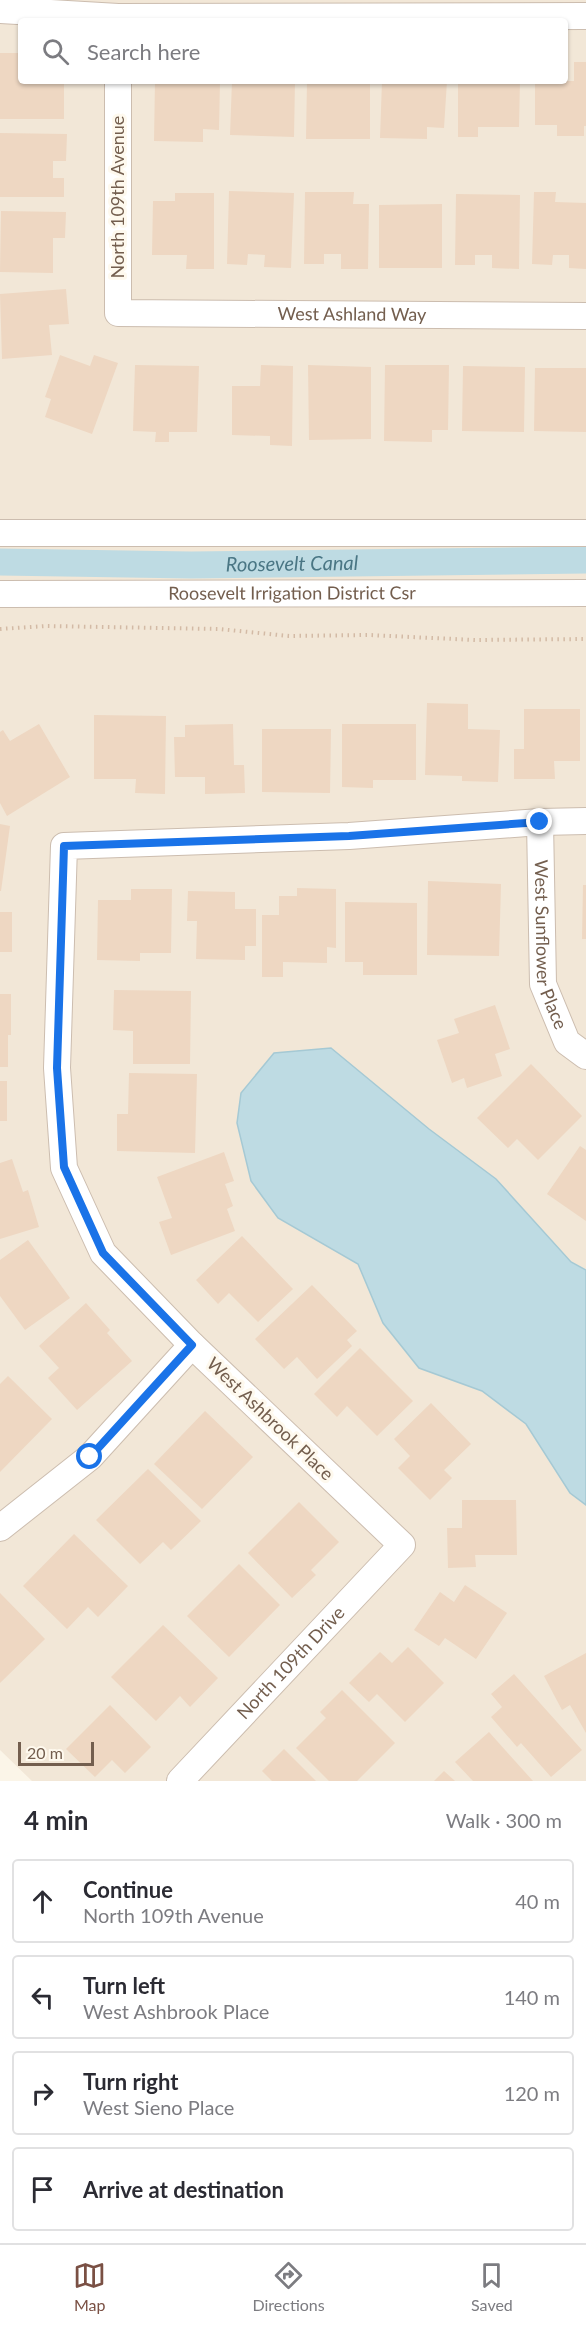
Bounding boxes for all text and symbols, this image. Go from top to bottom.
search box [18,18,568,84]
icon: search [39,35,72,68]
text: Search here [87,38,200,65]
street label: North 109th Avenue [106,116,128,278]
street label: West Ashland Way [278,302,427,325]
water label: Roosevelt Canal [226,550,359,576]
street label: Roosevelt Irrigation District Csr [168,581,416,604]
route end [526,808,552,834]
street label: West Sunflower Place [531,860,573,1032]
street label: West Ashbrook Place [203,1352,339,1484]
route start [76,1443,102,1469]
street label: North 109th Drive [232,1601,349,1723]
scale bar [18,1739,94,1766]
text: 20 m [27,1743,63,1762]
text: 4 min [24,1804,88,1836]
text: Walk · 300 m [446,1808,562,1832]
text: Continue [83,1876,173,1903]
icon: ahead [26,1885,59,1918]
text: 40 m [515,1889,560,1913]
text: North 109th Avenue [83,1903,264,1927]
text: Turn left [83,1972,165,1999]
icon: left [26,1981,59,2014]
text: 140 m [504,1985,560,2009]
text: West Ashbrook Place [83,1999,269,2023]
text: Turn right [83,2068,178,2095]
icon: right [26,2077,59,2110]
text: 120 m [504,2081,560,2105]
text: West Sieno Place [83,2095,234,2119]
icon: arrive [26,2173,59,2206]
text: Arrive at destination [83,2176,284,2203]
tab: Map [73,2259,106,2314]
tab: Directions [252,2259,325,2314]
tab: Saved [471,2259,513,2314]

